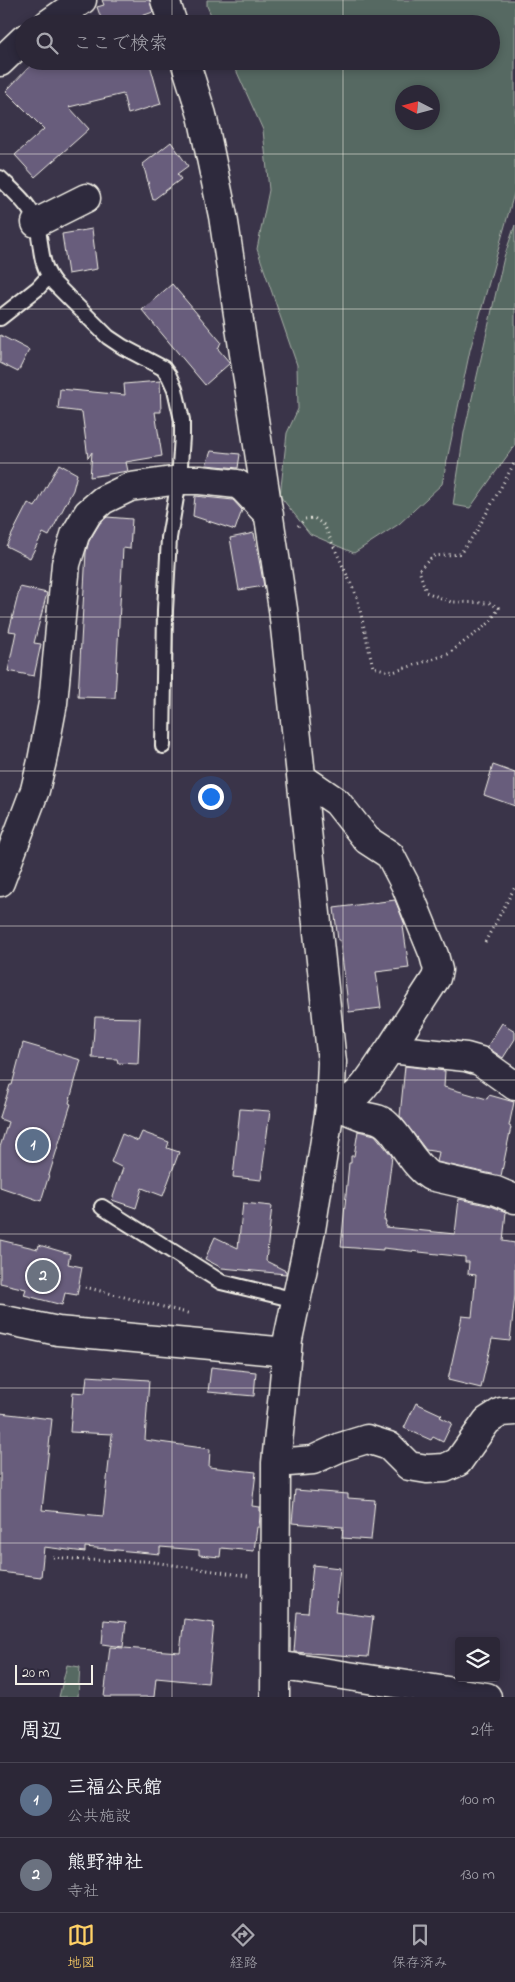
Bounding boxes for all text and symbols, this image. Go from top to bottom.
search box [15,15,500,70]
icon: search [33,29,61,57]
text: ここで検索 [73,31,168,58]
north arrow [395,85,440,130]
your location [198,784,224,810]
pin: 1 [17,1126,49,1164]
pin: 2 [27,1257,59,1295]
map controls [455,1637,500,1682]
button: layers [455,1637,500,1682]
scale bar [15,1662,92,1685]
text: 20 m [22,1663,49,1684]
text: 周辺 [20,1717,62,1747]
text: 2件 [471,1719,495,1743]
text: 三福公民館 [67,1775,162,1802]
text: 1 [33,1788,39,1812]
text: 100 m [460,1788,495,1812]
text: 公共施設 [67,1805,131,1829]
text: 熊野神社 [67,1850,143,1877]
text: 2 [32,1863,40,1887]
text: 130 m [460,1863,495,1887]
text: 寺社 [67,1880,99,1904]
tab: 地図 [67,1921,95,1974]
tab: 経路 [229,1921,257,1974]
tab: 保存済み [392,1921,448,1974]

